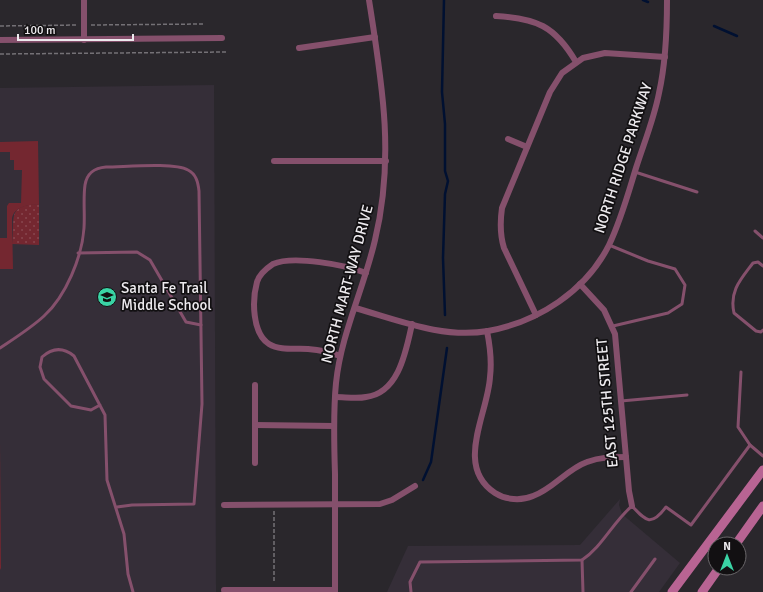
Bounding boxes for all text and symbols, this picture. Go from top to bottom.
scale bar [18,16,133,42]
text: 100 m [24,23,56,38]
street label: NORTH RIDGE PARKWAY [590,80,656,236]
street label: NORTH MART-WAY DRIVE [317,203,377,365]
place label: Santa Fe Trail Middle School [121,279,212,314]
school or university icon: Santa Fe Trail Middle School [96,286,118,308]
street label: EAST 125TH STREET [592,337,622,469]
north arrow [707,536,747,576]
text: N [723,540,731,553]

